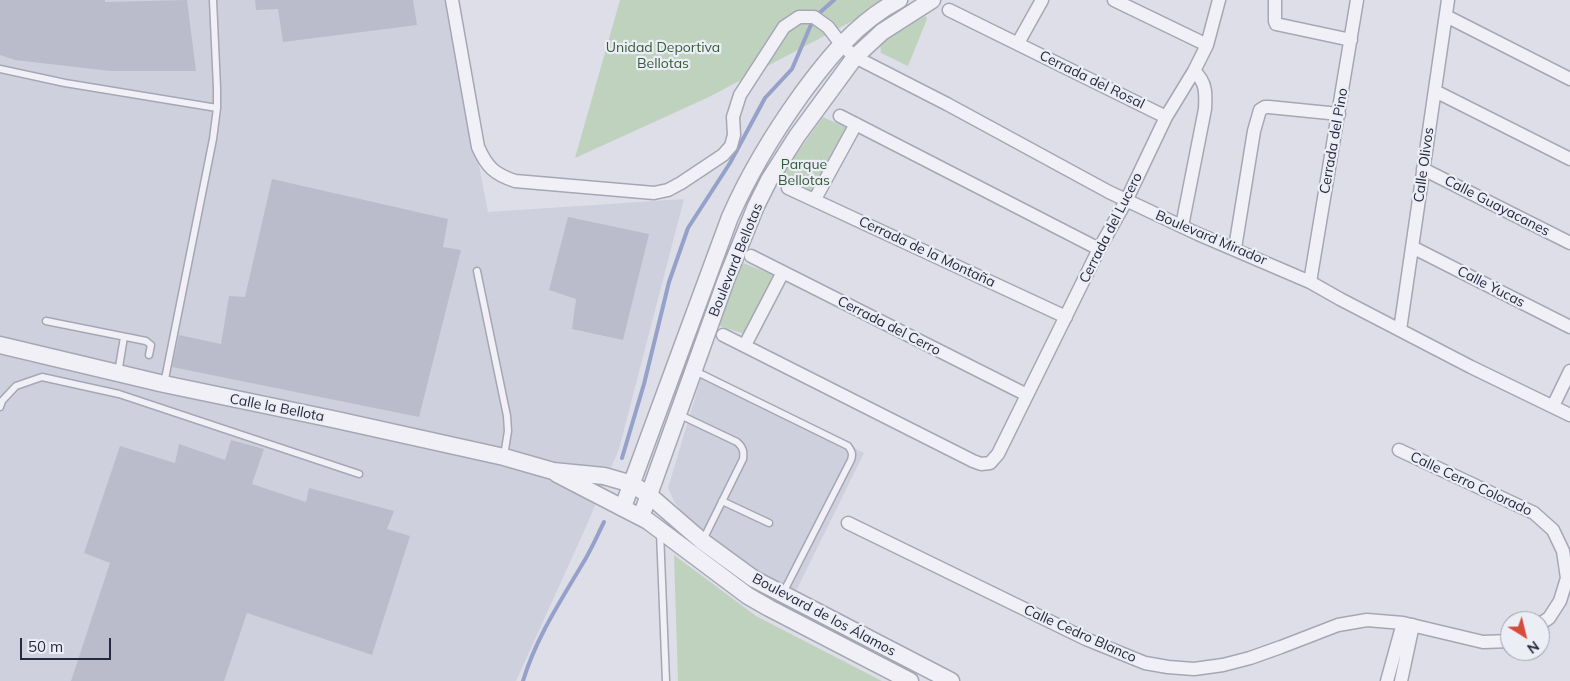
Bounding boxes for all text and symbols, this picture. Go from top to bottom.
park label: Unidad Deportiva Bellotas [606,40,720,72]
street label: Cerrada del Rosal [1037,47,1147,113]
street label: Cerrada del Pino [1316,87,1352,195]
street label: Calle Olivos [1410,126,1438,204]
park label: Parque Bellotas [778,157,830,190]
street label: Cerrada del Lucero [1076,170,1146,286]
street label: Calle Guayacanes [1441,172,1553,240]
street label: Boulevard Bellotas [706,201,766,319]
street label: Boulevard Mirador [1153,207,1269,269]
street label: Cerrada de la Montaña [856,213,998,291]
street label: Calle Yucas [1454,263,1528,311]
street label: Cerrada del Cerro [835,293,943,359]
street label: Calle la Bellota [228,391,326,425]
street label: Calle Cerro Colorado [1407,448,1535,520]
street label: Boulevard de los Álamos [749,570,899,660]
street label: Calle Cedro Blanco [1021,602,1139,666]
north arrow [1500,611,1550,661]
scale bar [22,628,114,660]
text: 50 m [28,637,63,656]
text: N [1524,637,1543,658]

